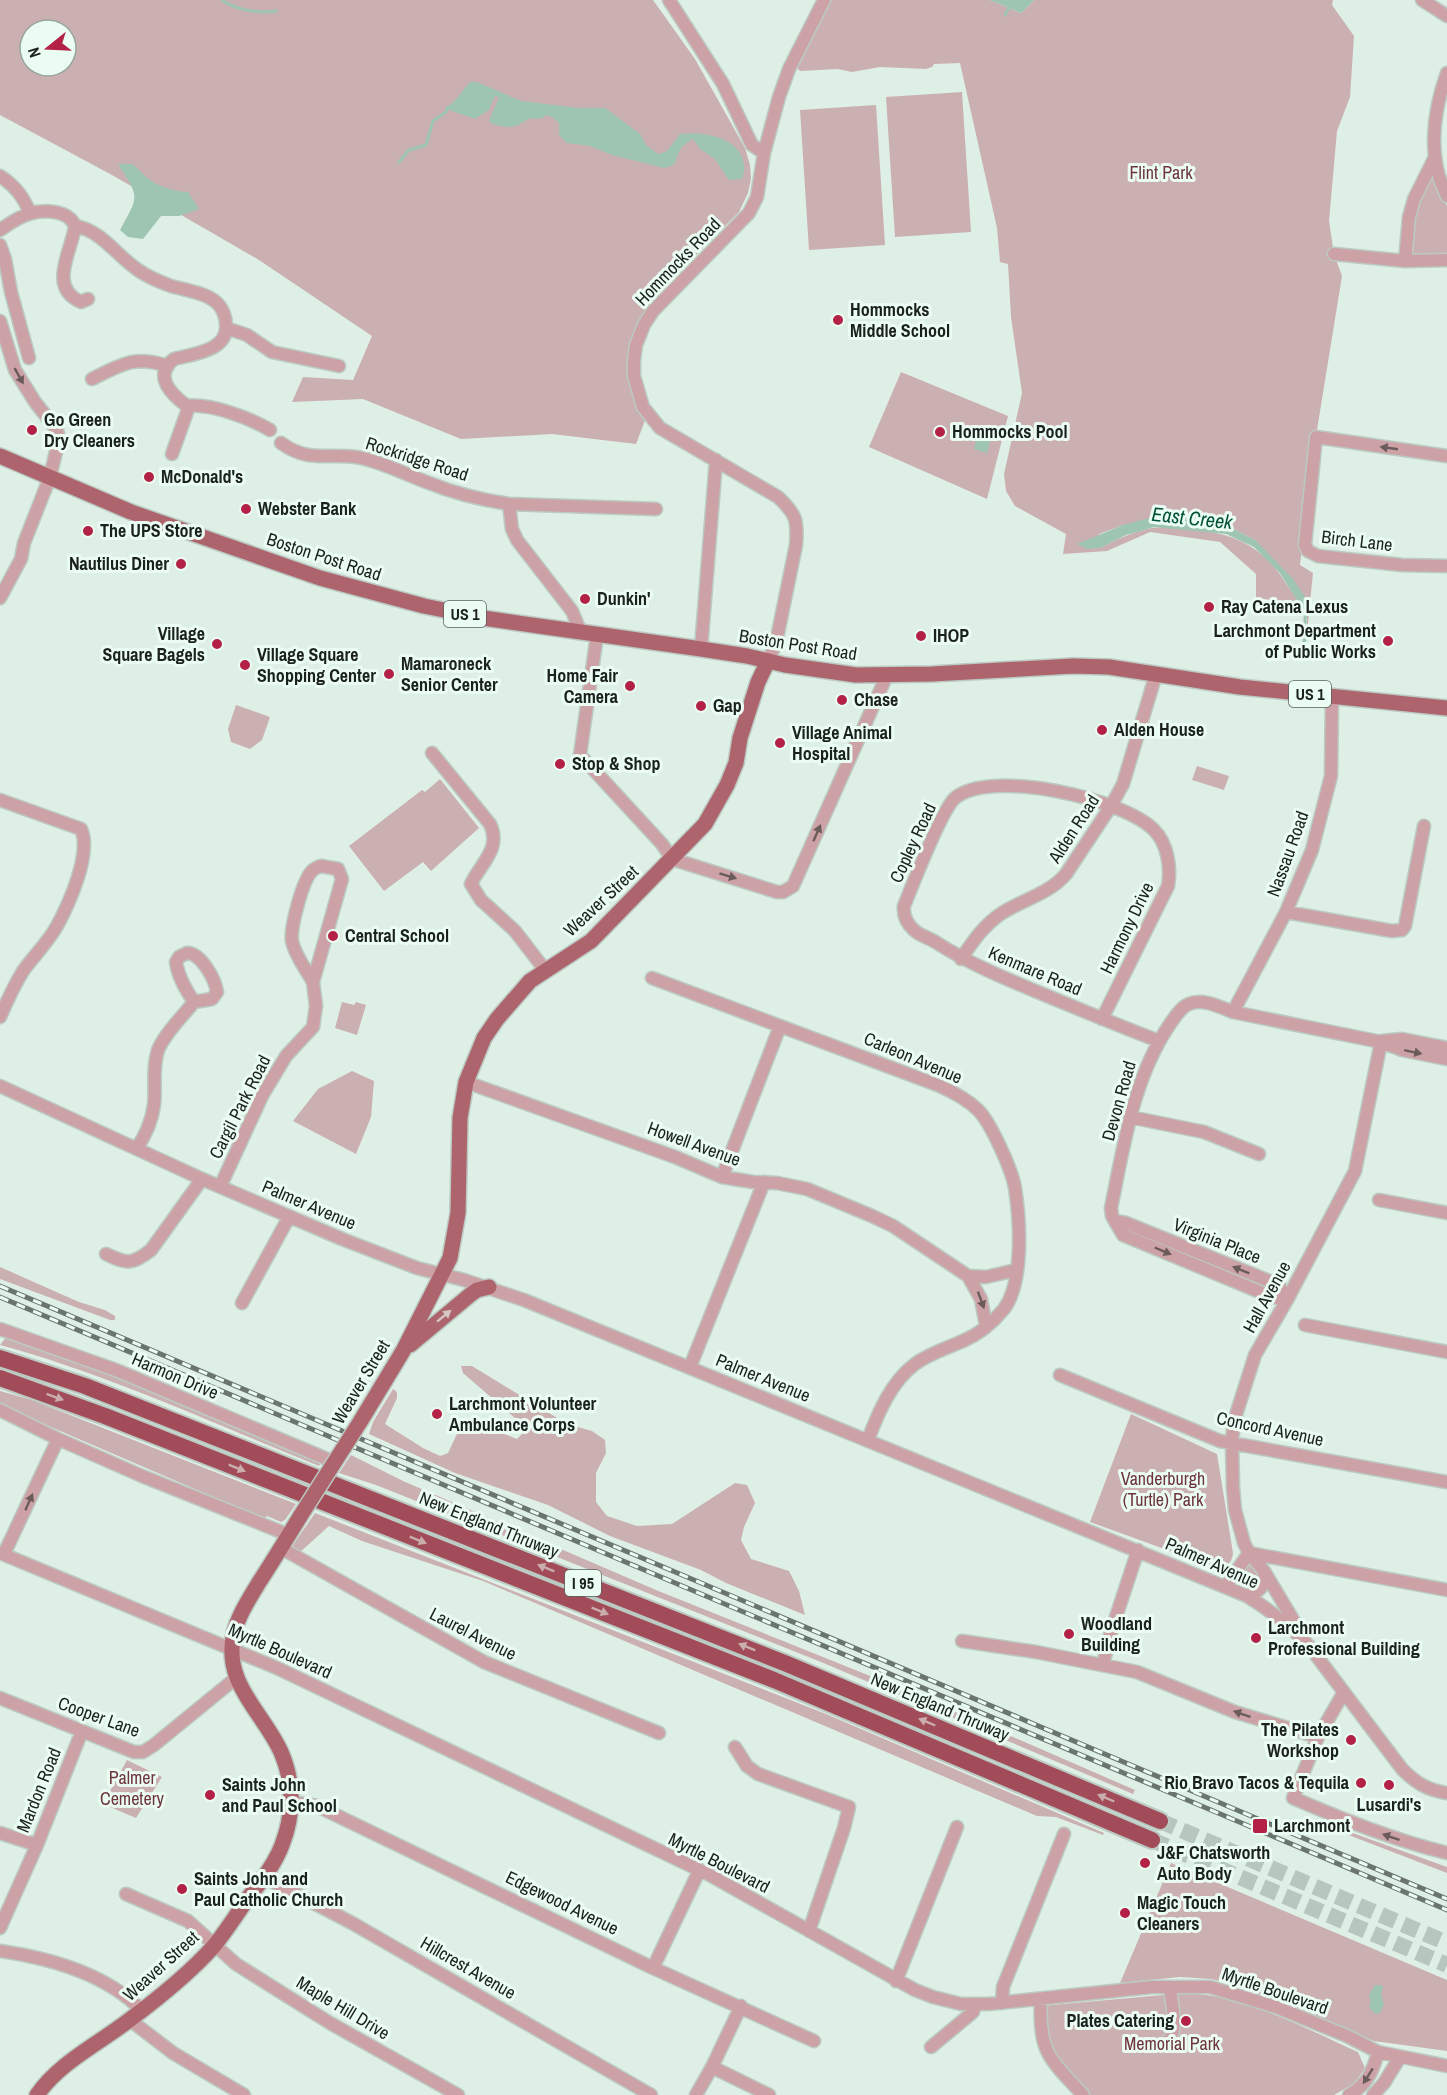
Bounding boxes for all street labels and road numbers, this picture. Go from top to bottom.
street label: Hommocks Road [629,212,726,311]
street label: Rockridge Road [363,430,472,487]
street label: Birch Lane [1320,524,1394,557]
street label: Boston Post Road [264,526,385,587]
road number: US 1 [444,601,486,627]
street label: Boston Post Road [737,623,859,666]
road number: US 1 [1289,681,1331,707]
street label: Alden Road [1042,790,1105,869]
street label: Copley Road [883,799,942,887]
street label: Nassau Road [1260,808,1315,900]
street label: Weaver Street [558,859,644,942]
street label: Harmony Drive [1094,878,1160,978]
street label: Kenmare Road [985,940,1086,1001]
street label: Carleon Avenue [860,1026,966,1090]
street label: Cargil Park Road [203,1051,276,1163]
street label: Devon Road [1095,1058,1142,1144]
street label: Howell Avenue [644,1115,744,1172]
street label: Palmer Avenue [258,1174,360,1236]
street label: Virginia Place [1170,1212,1265,1269]
street label: Hall Avenue [1237,1256,1297,1337]
street label: Weaver Street [326,1335,396,1429]
street label: Harmon Drive [128,1346,222,1405]
street label: Palmer Avenue [712,1347,814,1408]
street label: Concord Avenue [1214,1405,1326,1452]
street label: New England Thruway [416,1485,563,1564]
street label: Palmer Avenue [1162,1531,1263,1594]
road number: I 95 [565,1570,601,1596]
street label: Laurel Avenue [426,1601,521,1666]
street label: Myrtle Boulevard [225,1617,336,1684]
street label: New England Thruway [867,1666,1014,1747]
street label: Cooper Lane [55,1690,144,1743]
street label: Mardon Road [10,1744,67,1836]
street label: Myrtle Boulevard [664,1826,774,1899]
street label: Edgewood Avenue [502,1864,623,1941]
street label: Weaver Street [117,1925,204,2006]
street label: Hillcrest Avenue [416,1930,521,2005]
street label: Myrtle Boulevard [1219,1961,1332,2020]
street label: Maple Hill Drive [292,1970,395,2045]

